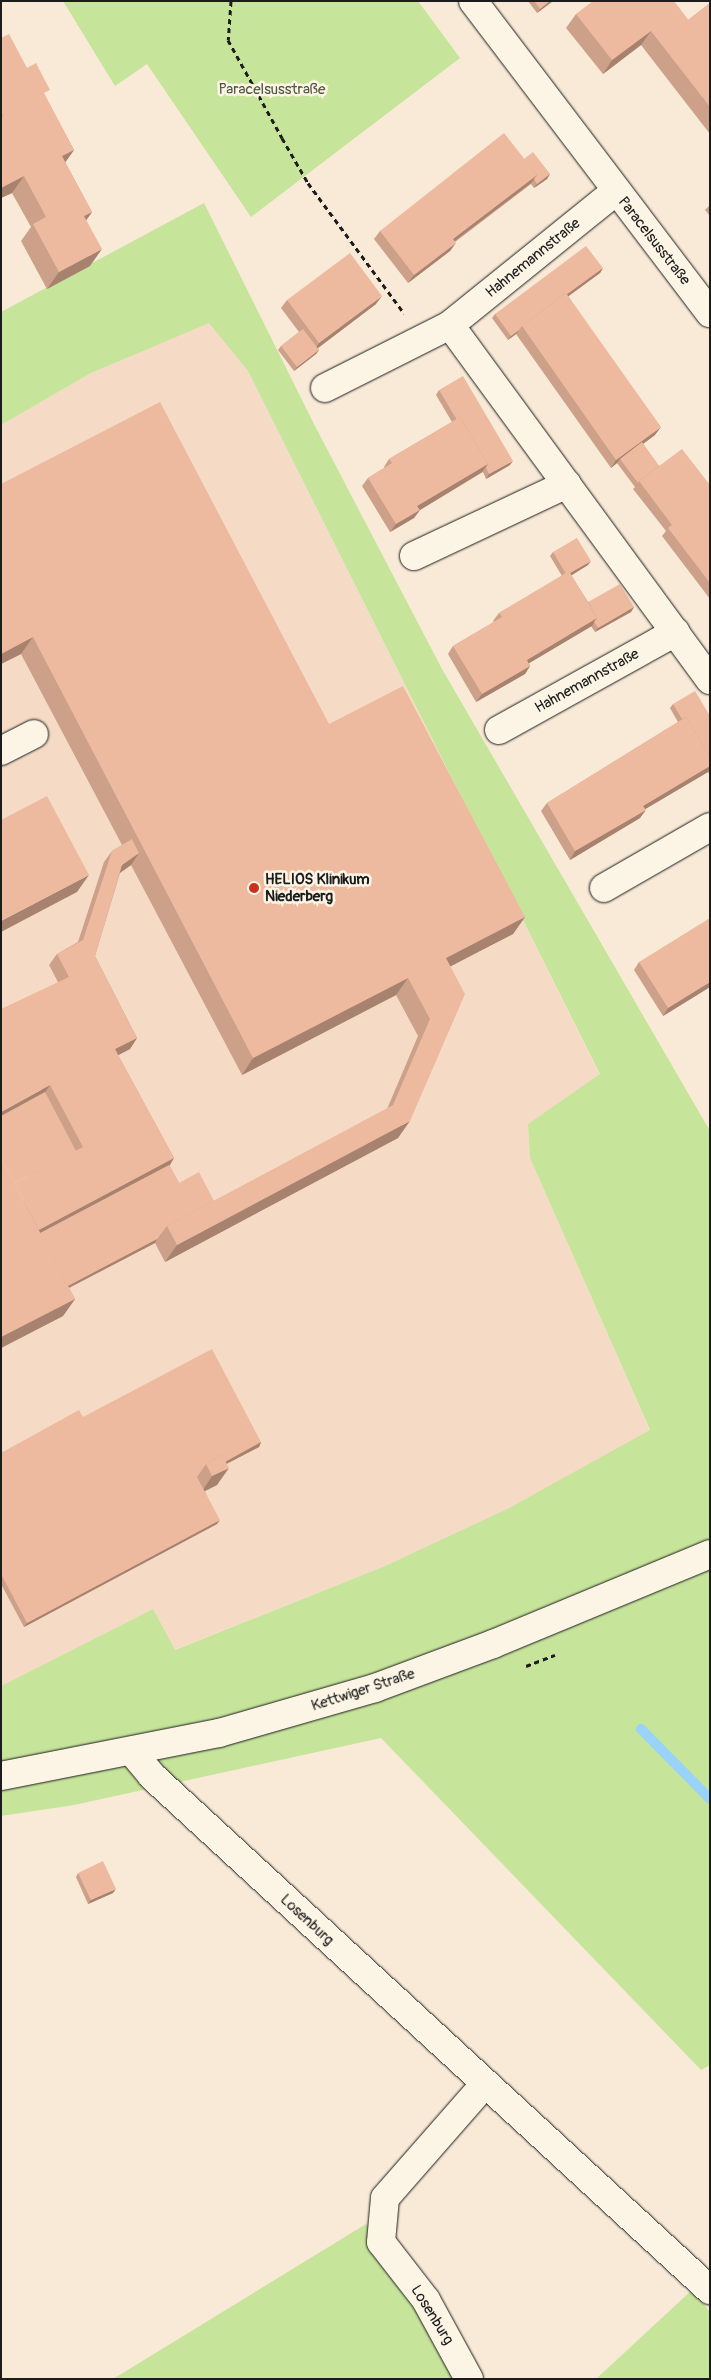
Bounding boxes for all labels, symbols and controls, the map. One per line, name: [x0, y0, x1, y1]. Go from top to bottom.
park label: Paracelsusstraße: [219, 81, 325, 99]
street label: Paracelsusstraße: [614, 193, 694, 289]
street label: Hahnemannstraße: [482, 214, 584, 302]
street label: Hahnemannstraße: [532, 645, 642, 717]
place label: HELIOS Klinikum Niederberg: [265, 870, 369, 905]
marker: HELIOS Klinikum Niederberg: [247, 881, 261, 895]
street label: Kettwiger Straße: [309, 1665, 417, 1715]
street label: Losenburg: [277, 1891, 337, 1949]
street label: Losenburg: [407, 2282, 457, 2348]

